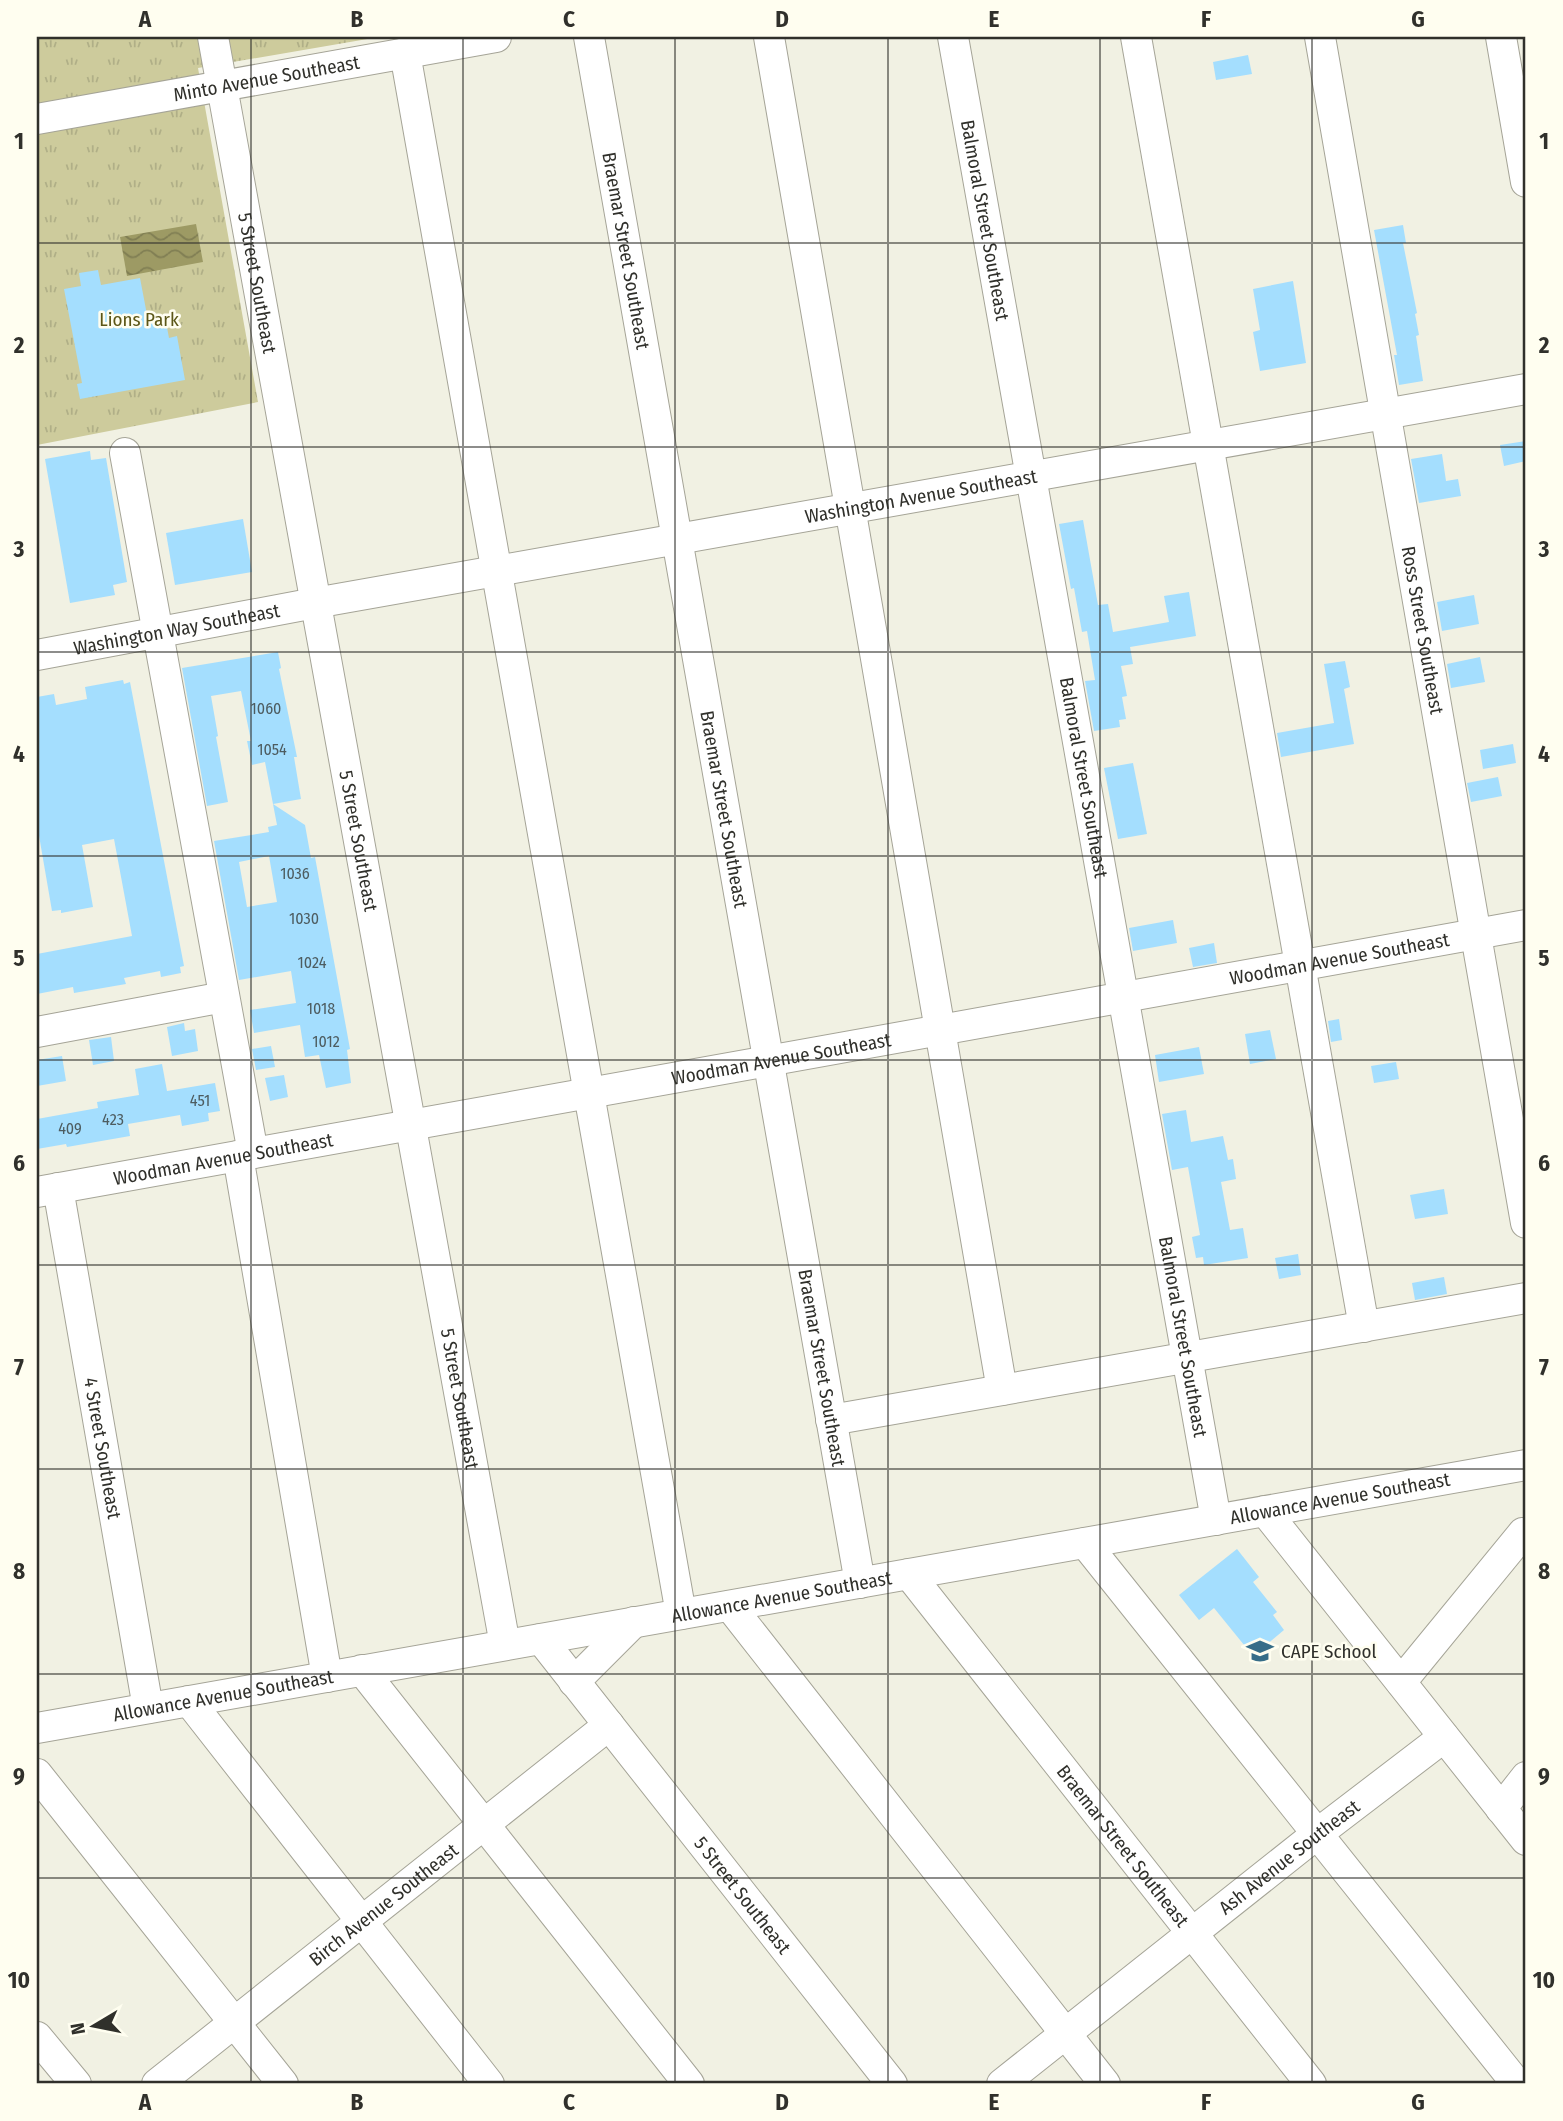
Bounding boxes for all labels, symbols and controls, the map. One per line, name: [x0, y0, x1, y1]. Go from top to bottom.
text: A: [138, 5, 152, 33]
text: B: [351, 5, 364, 33]
text: C: [563, 5, 575, 33]
text: D: [775, 5, 789, 33]
text: E: [989, 5, 1000, 33]
text: F: [1201, 5, 1211, 33]
text: G: [1411, 5, 1425, 33]
street label: Minto Avenue Southeast: [171, 50, 362, 106]
street label: Balmoral Street Southeast: [956, 118, 1015, 323]
text: 1: [14, 127, 24, 155]
text: 1: [1539, 127, 1549, 155]
street label: Braemar Street Southeast: [598, 150, 655, 352]
street label: 5 Street Southeast: [234, 211, 282, 356]
park label: Lions Park: [99, 308, 179, 331]
text: 2: [13, 331, 25, 359]
text: 2: [1538, 331, 1550, 359]
street label: Washington Avenue Southeast: [803, 464, 1039, 528]
text: 3: [13, 535, 25, 563]
text: 3: [1538, 535, 1550, 563]
street label: Ross Street Southeast: [1397, 544, 1449, 717]
street label: Washington Way Southeast: [72, 598, 282, 659]
street label: Balmoral Street Southeast: [1055, 675, 1114, 880]
house number: 1060: [251, 699, 281, 718]
street label: Braemar Street Southeast: [696, 709, 753, 910]
text: 4: [13, 740, 25, 768]
house number: 1054: [257, 740, 287, 759]
text: 4: [1538, 740, 1550, 768]
street label: 5 Street Southeast: [335, 769, 383, 914]
house number: 1036: [280, 864, 310, 883]
house number: 1030: [289, 909, 319, 928]
street label: Woodman Avenue Southeast: [1228, 927, 1452, 989]
text: 5: [13, 944, 25, 972]
text: 5: [1538, 944, 1550, 972]
house number: 1024: [298, 953, 327, 972]
house number: 1018: [307, 999, 335, 1018]
street label: Woodman Avenue Southeast: [670, 1027, 893, 1090]
house number: 1012: [312, 1032, 340, 1051]
house number: 451: [190, 1091, 210, 1110]
house number: 423: [102, 1110, 124, 1129]
house number: 409: [58, 1119, 82, 1138]
street label: Woodman Avenue Southeast: [111, 1128, 335, 1190]
text: 6: [13, 1149, 25, 1177]
text: 6: [1538, 1149, 1550, 1177]
street label: Balmoral Street Southeast: [1154, 1235, 1213, 1440]
street label: Braemar Street Southeast: [794, 1267, 851, 1469]
street label: 5 Street Southeast: [436, 1326, 484, 1472]
text: 7: [14, 1353, 24, 1381]
text: 7: [1539, 1353, 1549, 1381]
street label: 4 Street Southeast: [79, 1376, 127, 1521]
street label: Allowance Avenue Southeast: [1228, 1467, 1452, 1529]
text: 8: [13, 1557, 25, 1585]
text: 8: [1538, 1557, 1550, 1585]
street label: Allowance Avenue Southeast: [670, 1566, 894, 1627]
school or university icon: CAPE School: [1245, 1636, 1275, 1666]
place label: CAPE School: [1281, 1640, 1377, 1663]
street label: Allowance Avenue Southeast: [111, 1664, 336, 1726]
street label: Braemar Street Southeast: [1052, 1760, 1195, 1932]
text: 9: [13, 1762, 25, 1790]
text: 9: [1538, 1762, 1550, 1790]
street label: Ash Avenue Southeast: [1214, 1794, 1364, 1919]
street label: 5 Street Southeast: [690, 1832, 797, 1959]
street label: Birch Avenue Southeast: [304, 1838, 463, 1970]
text: 10: [8, 1966, 30, 1994]
text: 10: [1533, 1966, 1555, 1994]
north arrow: [60, 1992, 130, 2062]
text: N: [65, 2021, 90, 2036]
text: A: [138, 2088, 152, 2116]
text: B: [351, 2088, 364, 2116]
text: C: [563, 2088, 575, 2116]
text: D: [775, 2088, 789, 2116]
text: E: [989, 2088, 1000, 2116]
text: F: [1201, 2088, 1211, 2116]
text: G: [1411, 2088, 1425, 2116]

